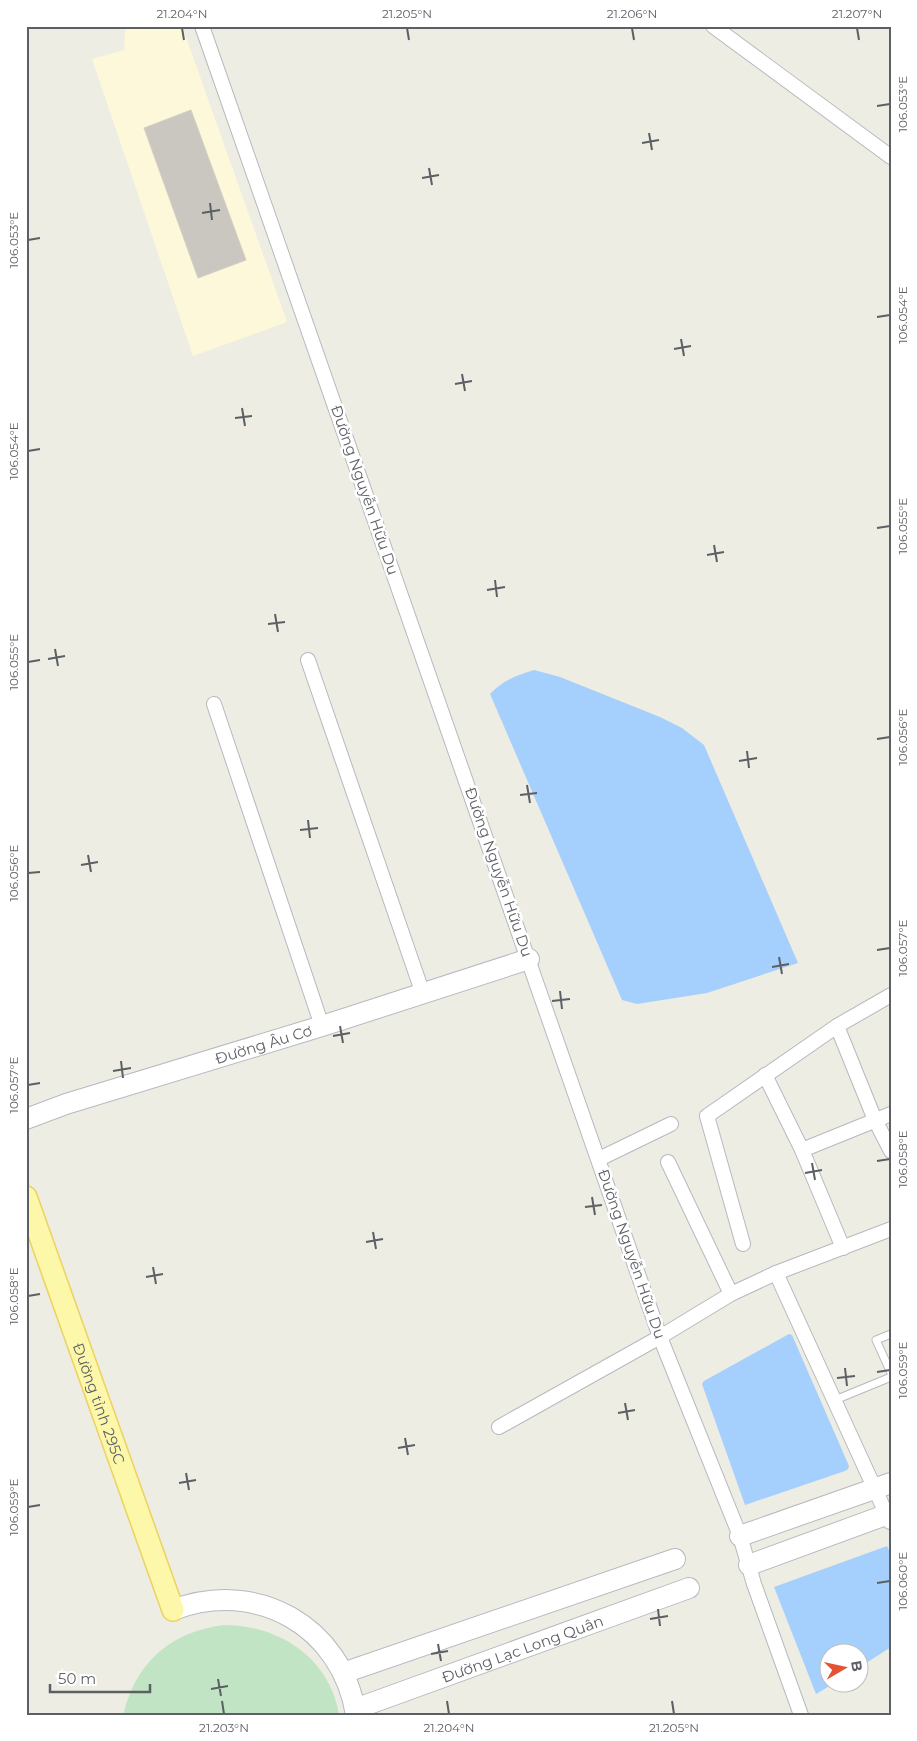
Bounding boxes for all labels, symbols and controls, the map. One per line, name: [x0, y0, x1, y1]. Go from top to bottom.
text: 21.204°N: [157, 6, 207, 21]
text: 21.205°N: [382, 6, 432, 21]
text: 21.206°N: [607, 6, 657, 21]
text: 21.207°N: [832, 6, 882, 21]
text: 106.053°E: [895, 76, 910, 132]
text: 106.053°E: [6, 212, 21, 268]
text: 106.054°E: [895, 286, 910, 344]
street label: Đường Nguyễn Hữu Du: [327, 403, 403, 577]
text: 106.054°E: [6, 422, 21, 480]
text: 106.055°E: [895, 498, 910, 554]
text: 106.055°E: [6, 634, 21, 690]
text: 106.056°E: [895, 709, 910, 765]
street label: Đường Nguyễn Hữu Du: [461, 785, 537, 959]
text: 106.056°E: [6, 845, 21, 901]
text: 106.057°E: [895, 920, 910, 976]
street label: Đường Âu Cơ: [213, 1020, 314, 1068]
text: 106.057°E: [6, 1057, 21, 1113]
text: 106.058°E: [895, 1130, 910, 1188]
street label: Đường Nguyễn Hữu Du: [594, 1167, 670, 1341]
text: 106.058°E: [6, 1267, 21, 1325]
street label: Đường tỉnh 295C: [69, 1340, 130, 1467]
text: 106.059°E: [895, 1341, 910, 1399]
text: 106.059°E: [6, 1478, 21, 1536]
text: 106.060°E: [895, 1552, 910, 1610]
street label: Đường Lạc Long Quân: [439, 1610, 606, 1686]
north arrow: [820, 1644, 870, 1694]
text: B: [847, 1659, 867, 1673]
scale bar: [50, 1661, 150, 1693]
text: 50 m: [58, 1669, 96, 1688]
text: 21.203°N: [199, 1720, 249, 1735]
text: 21.204°N: [424, 1720, 474, 1735]
text: 21.205°N: [649, 1720, 699, 1735]

